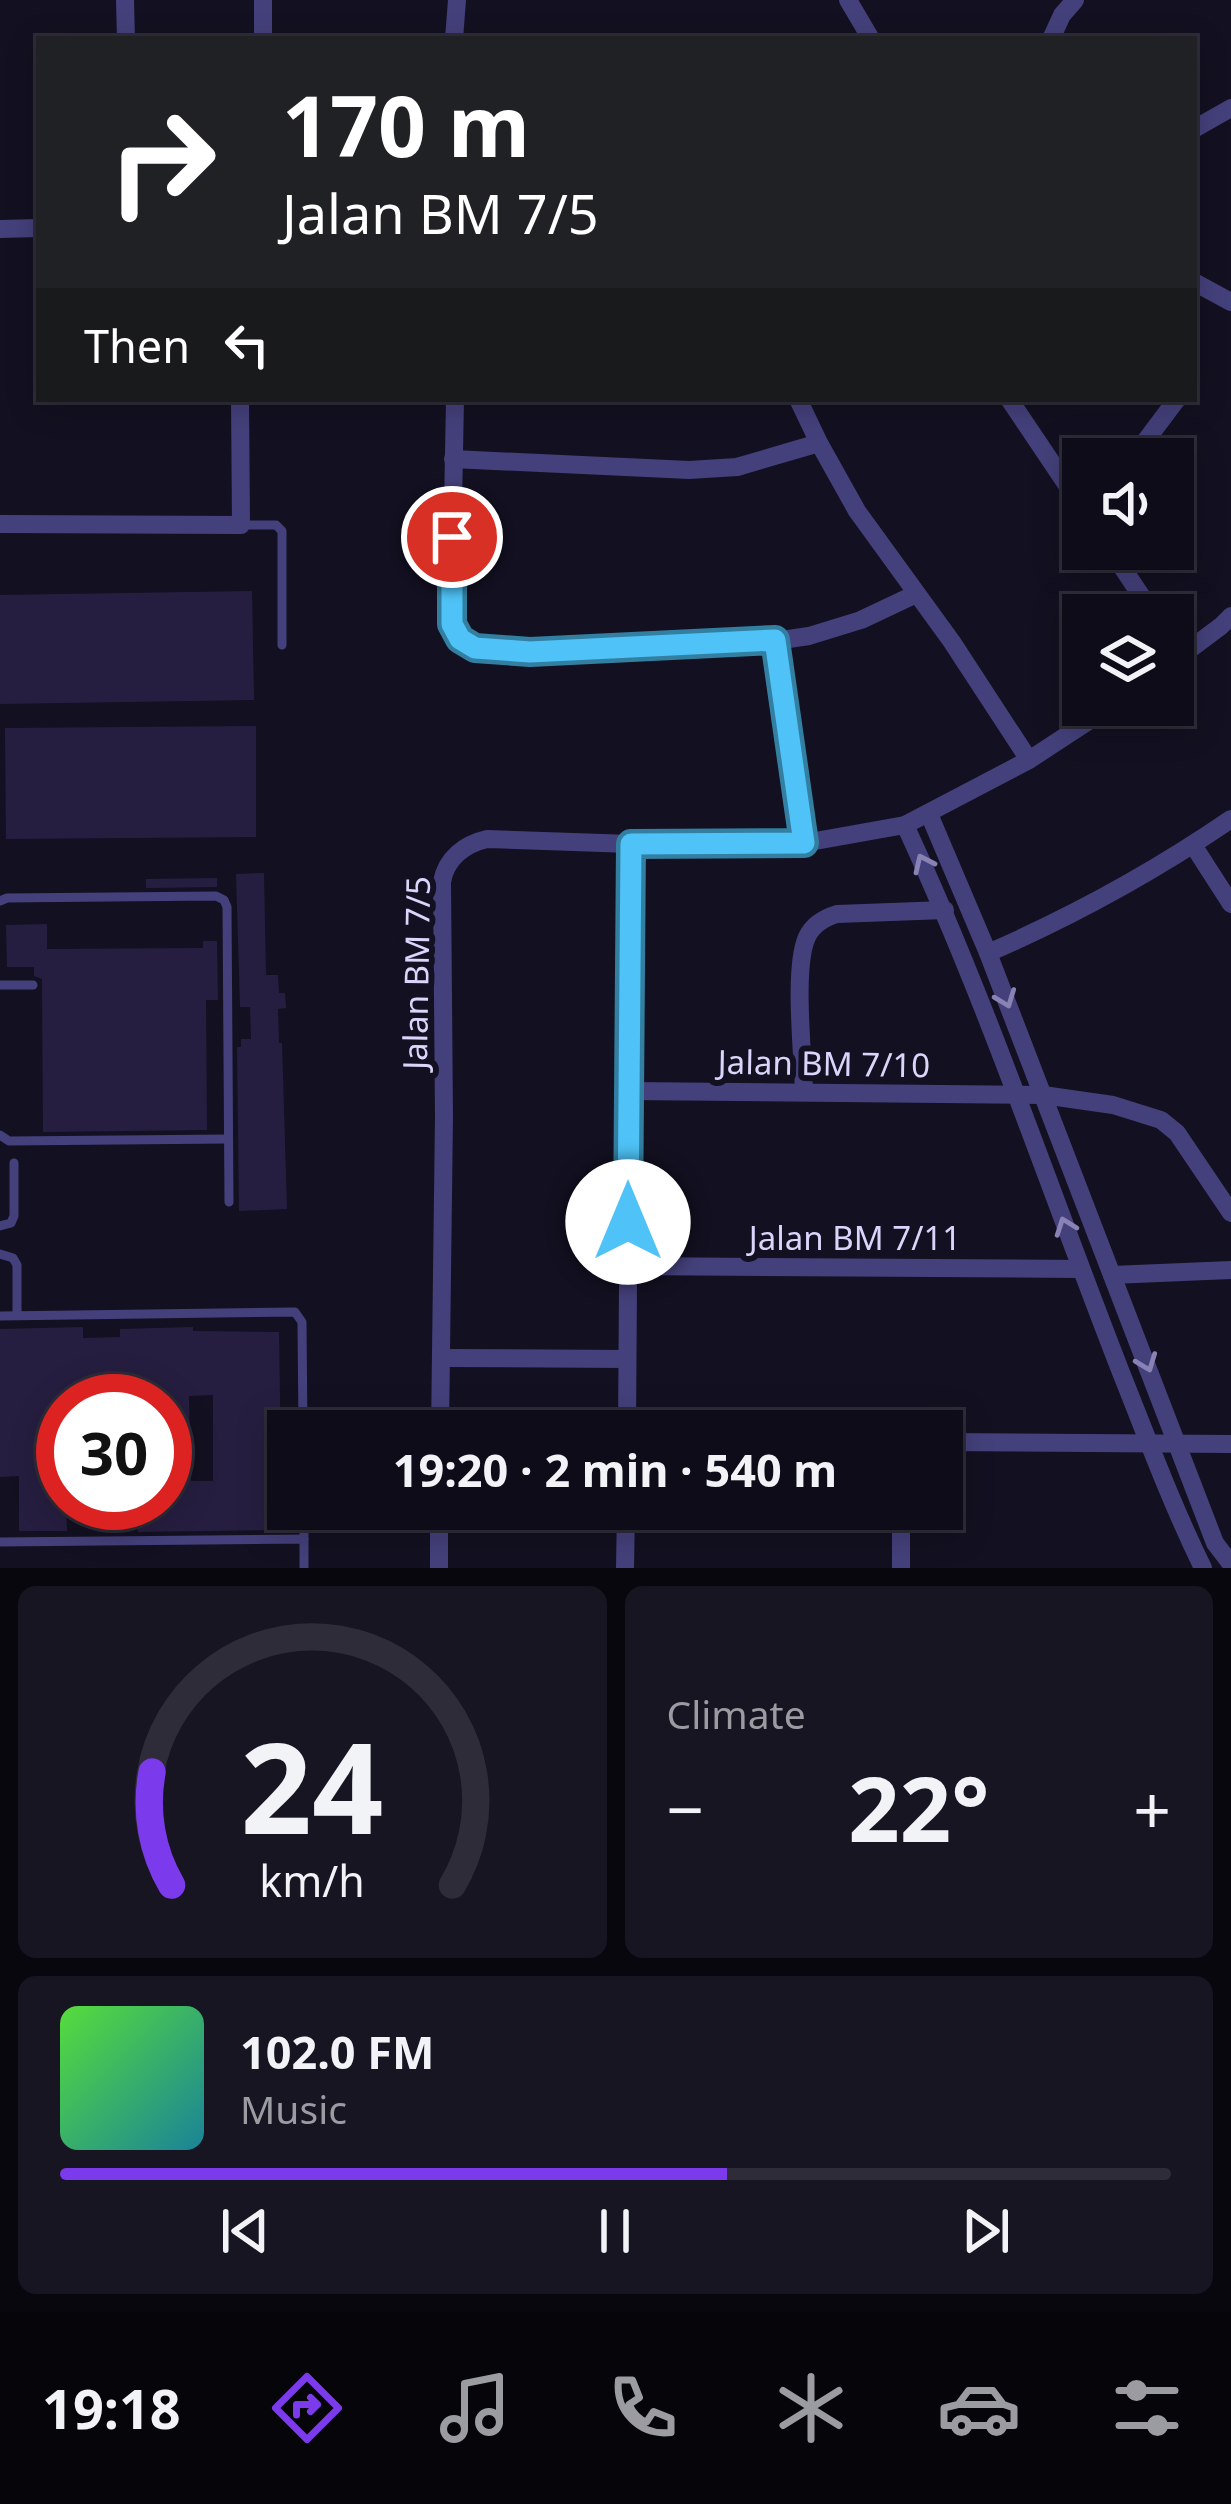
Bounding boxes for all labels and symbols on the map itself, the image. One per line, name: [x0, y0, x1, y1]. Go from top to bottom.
pin: [401, 486, 503, 588]
one-way arrow: [914, 854, 937, 875]
street label: Jalan BM 7/5: [392, 876, 440, 1073]
one-way arrow: [992, 988, 1017, 1009]
street label: Jalan BM 7/10: [714, 1039, 931, 1087]
position arrow: [565, 1159, 691, 1285]
street label: Jalan BM 7/11: [746, 1215, 961, 1260]
one-way arrow: [1055, 1217, 1079, 1238]
one-way arrow: [1132, 1352, 1157, 1373]
speed limit sign: 30: [36, 1374, 192, 1530]

